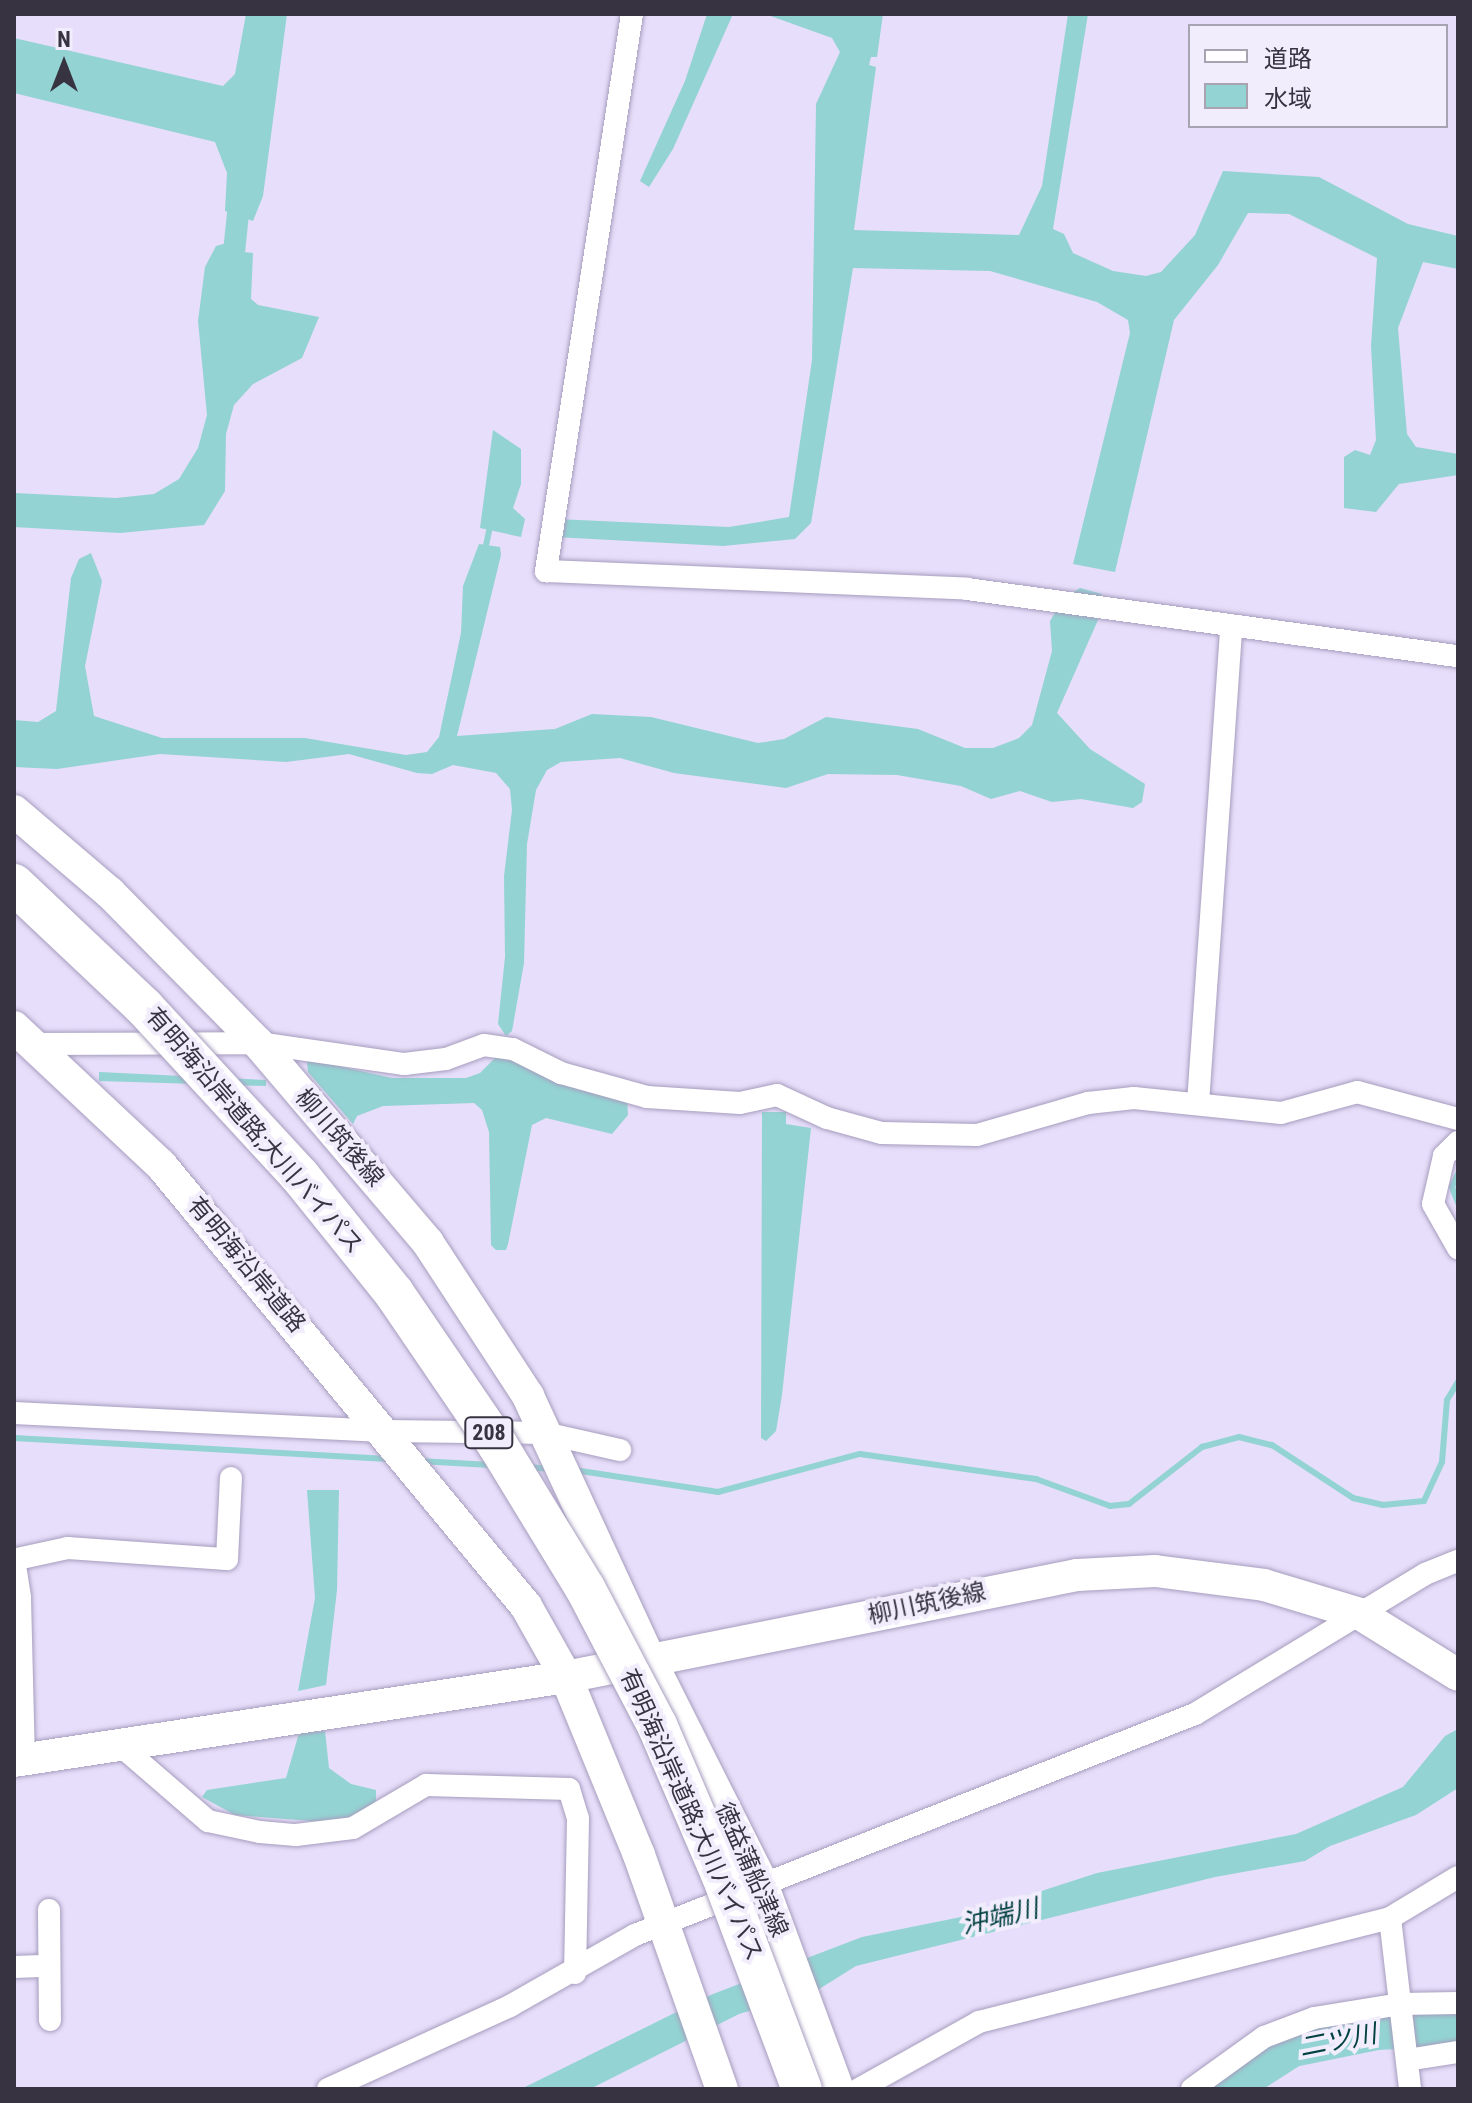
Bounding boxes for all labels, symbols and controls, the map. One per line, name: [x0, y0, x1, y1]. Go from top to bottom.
north arrow: [24, 24, 104, 104]
legend: [1188, 24, 1448, 128]
text: N: [57, 27, 71, 52]
text: 道路: [1264, 45, 1312, 73]
text: 水域: [1264, 85, 1312, 113]
street label: 有明海沿岸道路;大川バイパス: [139, 1002, 369, 1260]
street label: 柳川筑後線: [289, 1083, 389, 1193]
street label: 有明海沿岸道路: [181, 1191, 311, 1339]
road number: 208: [463, 1415, 515, 1451]
street label: 柳川筑後線: [865, 1577, 989, 1631]
street label: 有明海沿岸道路;大川バイパス: [613, 1664, 769, 1966]
street label: 徳益蒲船津線: [709, 1798, 793, 1942]
water label: 沖端川: [958, 1893, 1042, 1941]
water label: 二ツ川: [1297, 2018, 1379, 2064]

